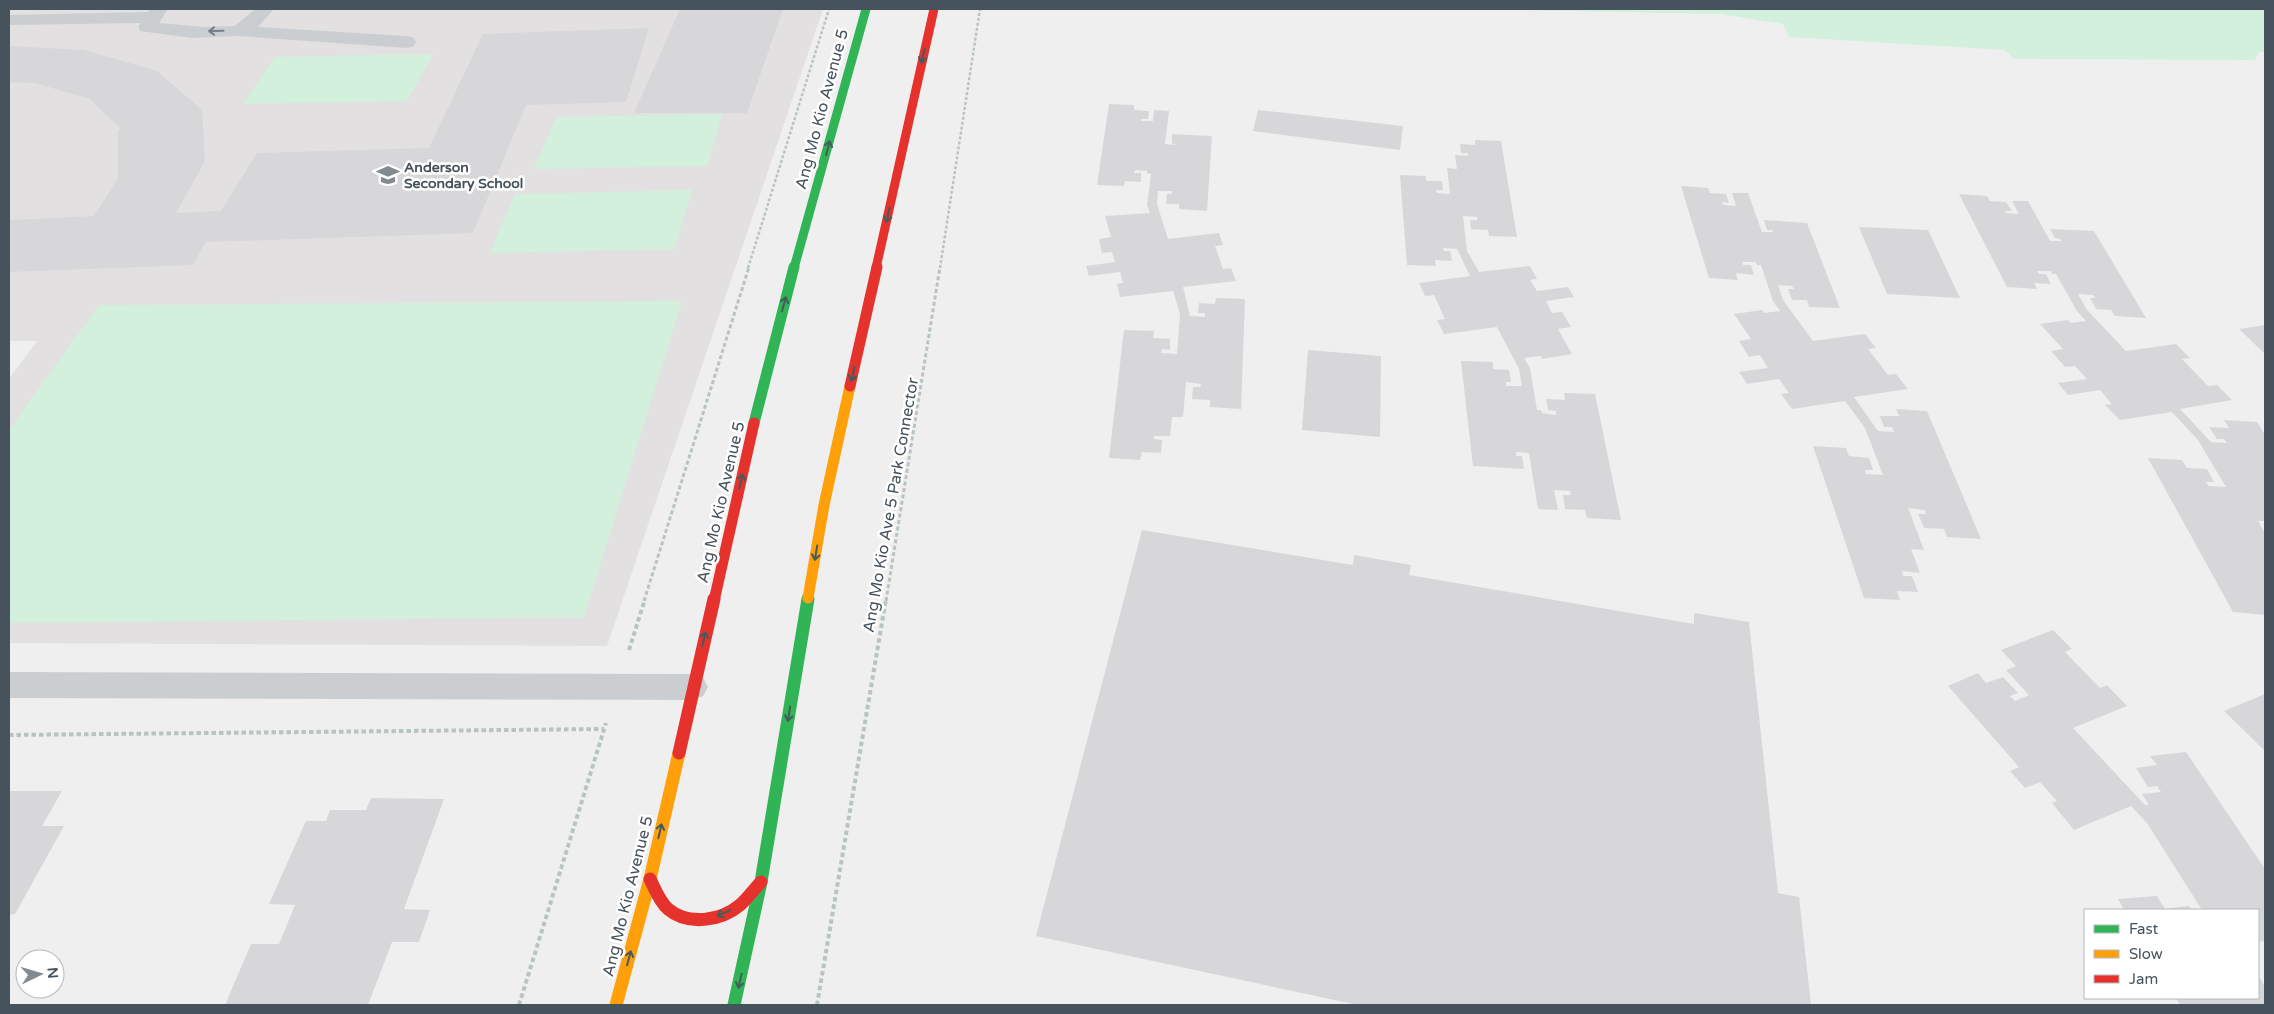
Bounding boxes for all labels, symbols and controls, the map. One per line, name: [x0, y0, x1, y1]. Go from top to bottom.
one-way arrow: [208, 26, 224, 36]
street label: Ang Mo Kio Avenue 5: [791, 27, 853, 192]
one-way arrow: [918, 48, 927, 64]
one-way arrow: [823, 140, 833, 156]
place label: Anderson Secondary School: [404, 159, 523, 192]
school or university icon: Anderson Secondary School: [375, 162, 401, 188]
one-way arrow: [883, 207, 892, 223]
one-way arrow: [780, 297, 790, 313]
one-way arrow: [848, 365, 857, 381]
street label: Ang Mo Kio Ave 5 Park Connector: [859, 375, 923, 634]
street label: Ang Mo Kio Avenue 5: [693, 420, 749, 585]
one-way arrow: [737, 474, 746, 490]
one-way arrow: [810, 545, 820, 561]
one-way arrow: [700, 632, 709, 648]
one-way arrow: [784, 705, 794, 721]
street label: Ang Mo Kio Avenue 5: [598, 814, 658, 979]
one-way arrow: [656, 824, 666, 840]
one-way arrow: [717, 908, 732, 918]
legend: [2084, 909, 2259, 999]
text: Fast: [2129, 920, 2159, 938]
text: Slow: [2129, 945, 2163, 963]
north arrow: [15, 949, 65, 999]
one-way arrow: [625, 951, 634, 967]
text: N: [43, 967, 61, 979]
text: Jam: [2129, 970, 2158, 988]
one-way arrow: [734, 973, 744, 989]

